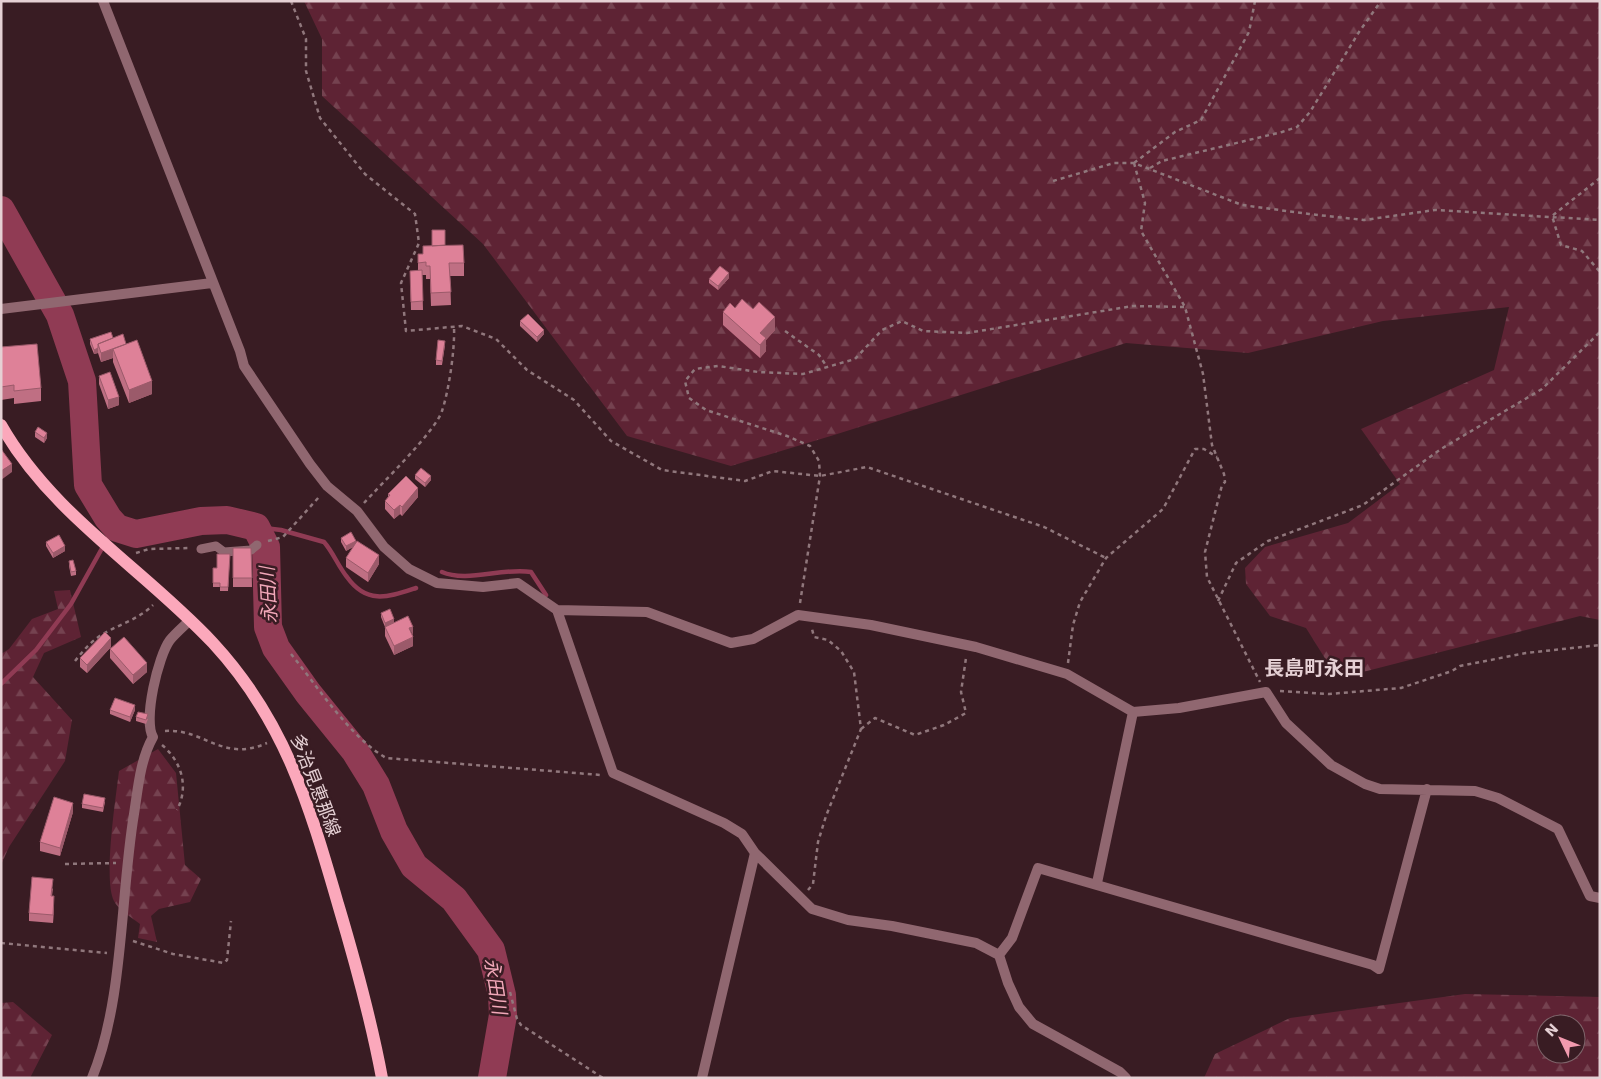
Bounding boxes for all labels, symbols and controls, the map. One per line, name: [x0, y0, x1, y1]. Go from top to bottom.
water label: 永田川: [255, 564, 280, 624]
district label: 長島町永田: [1264, 656, 1364, 680]
street label: 多治見恵那線: [287, 731, 345, 839]
water label: 永田川: [481, 956, 512, 1018]
north arrow: [1536, 1014, 1586, 1064]
text: N: [1542, 1020, 1561, 1040]

